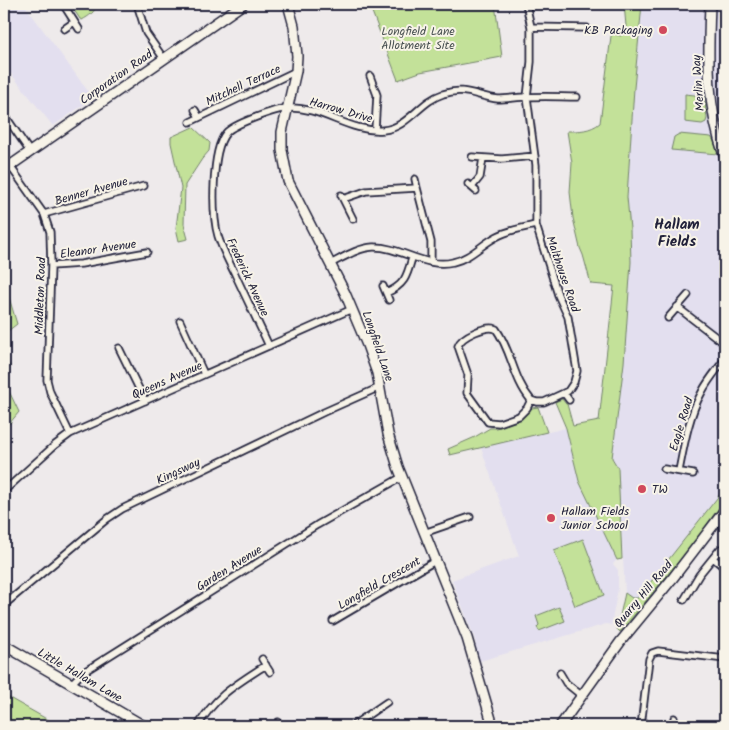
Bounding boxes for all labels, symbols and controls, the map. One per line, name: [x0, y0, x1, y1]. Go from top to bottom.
place label: KB Packaging: [584, 21, 653, 40]
park label: Longfield Lane Allotment Site: [381, 22, 455, 55]
marker: KB Packaging: [657, 24, 669, 36]
street label: Corporation Road: [76, 45, 158, 110]
street label: Merlin Way: [687, 54, 710, 112]
street label: Mitchell Terrace: [203, 59, 284, 111]
street label: Harrow Drive: [307, 92, 375, 129]
street label: Benner Avenue: [52, 172, 131, 211]
district label: Hallam Fields: [654, 213, 700, 254]
street label: Malthouse Road: [541, 233, 585, 316]
street label: Eleanor Avenue: [59, 235, 138, 264]
street label: Frederick Avenue: [221, 235, 274, 320]
street label: Middleton Road: [30, 256, 51, 335]
street label: Longfield Lane: [357, 308, 399, 385]
street label: Queens Avenue: [129, 356, 206, 405]
street label: Eagle Road: [664, 394, 699, 453]
street label: Kingsway: [153, 453, 204, 490]
place label: TW: [652, 480, 668, 499]
marker: TW: [636, 483, 648, 495]
place label: Hallam Fields Junior School: [561, 502, 629, 535]
marker: Hallam Fields Junior School: [545, 512, 557, 524]
street label: Garden Avenue: [192, 540, 267, 596]
street label: Longfield Crescent: [334, 552, 425, 615]
street label: Quarry Hill Road: [609, 556, 678, 632]
street label: Little Hallam Lane: [34, 643, 126, 708]

